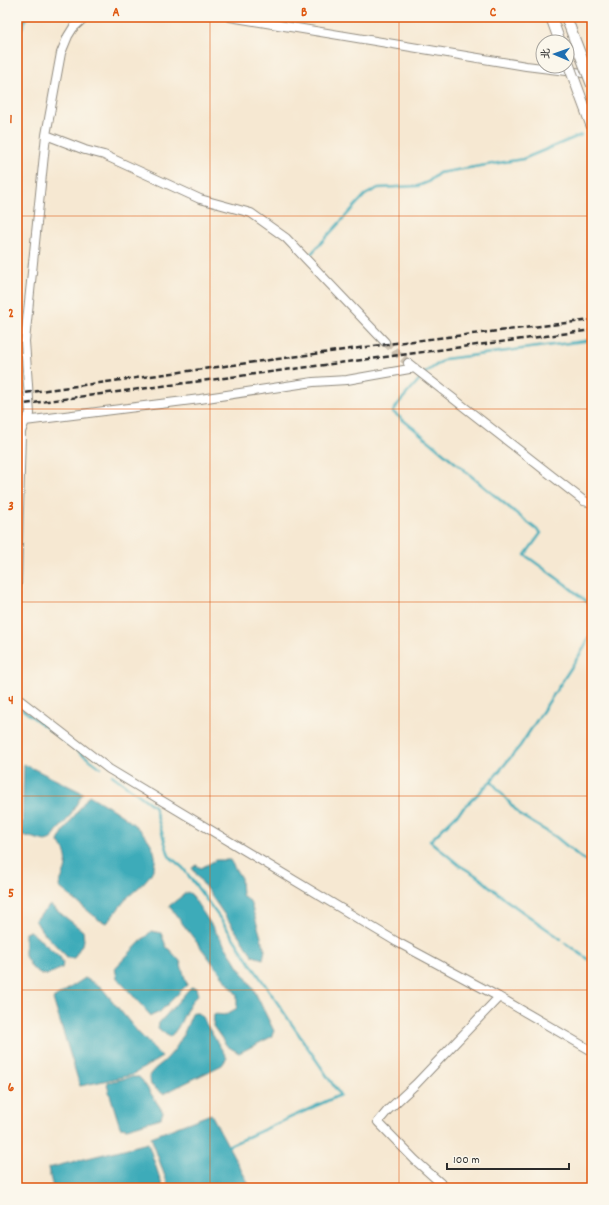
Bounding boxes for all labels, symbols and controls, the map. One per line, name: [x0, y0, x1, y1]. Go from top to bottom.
text: A: [112, 4, 120, 23]
text: B: [301, 4, 307, 23]
text: C: [490, 4, 497, 23]
north arrow: [535, 34, 575, 74]
text: 北: [539, 48, 555, 59]
text: 1: [10, 111, 13, 130]
text: 2: [8, 305, 14, 324]
text: 3: [8, 498, 14, 517]
text: 4: [8, 692, 14, 711]
text: 5: [8, 885, 14, 904]
text: 6: [8, 1079, 15, 1098]
scale bar: [447, 1145, 569, 1171]
text: 100 m: [453, 1152, 480, 1169]

